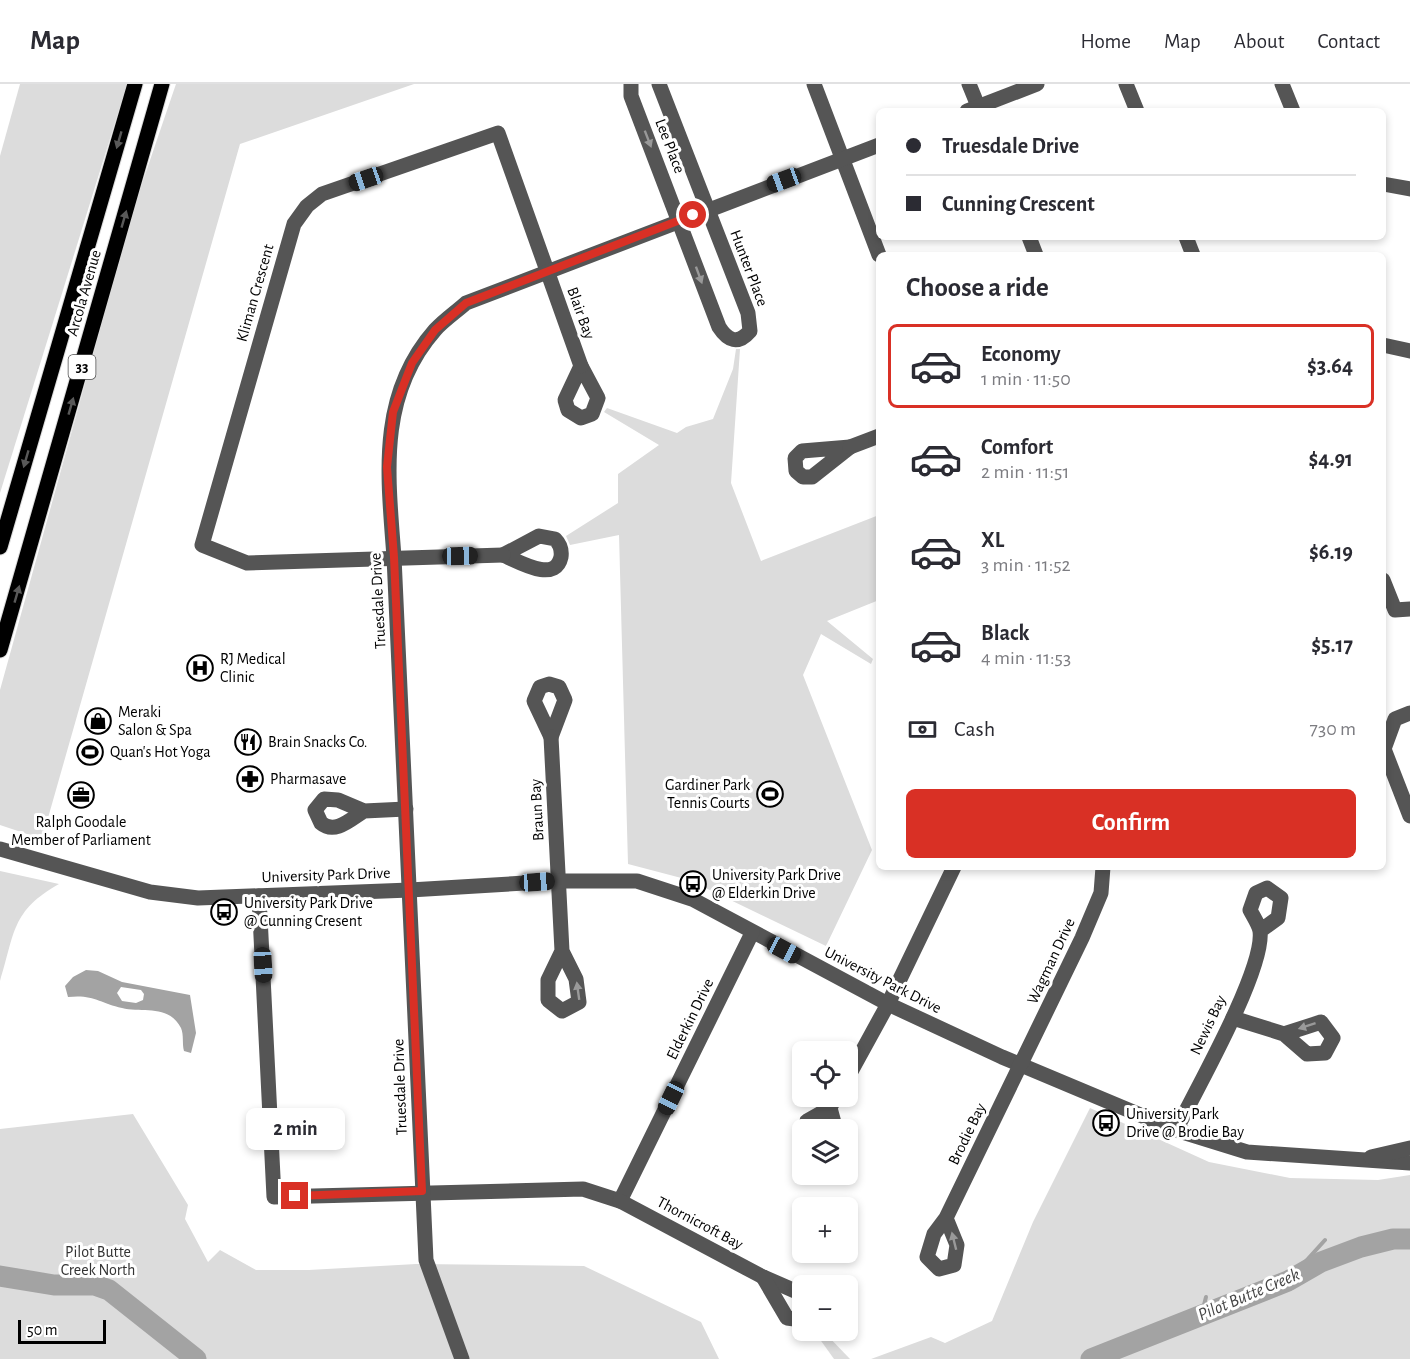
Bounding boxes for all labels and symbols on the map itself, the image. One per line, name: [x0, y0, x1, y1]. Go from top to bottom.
street label: Lee Place: [652, 117, 688, 175]
one-way arrow: [643, 130, 653, 148]
one-way arrow: [114, 131, 123, 149]
car: [346, 165, 386, 193]
car: [764, 165, 804, 195]
route start: [679, 201, 706, 228]
one-way arrow: [120, 210, 129, 228]
street label: Hunter Place: [727, 228, 771, 308]
street label: Kliman Crescent: [233, 242, 277, 344]
street label: Arcola Avenue: [64, 248, 104, 338]
one-way arrow: [695, 266, 705, 284]
street label: Blair Bay: [563, 285, 598, 342]
road number: 33: [68, 355, 96, 379]
one-way arrow: [66, 397, 76, 415]
one-way arrow: [21, 450, 30, 468]
car: [442, 547, 478, 565]
street label: Truesdale Drive: [367, 552, 389, 650]
one-way arrow: [13, 585, 22, 603]
place label: RJ Medical Clinic: [220, 651, 286, 685]
hospital icon: RJ Medical Clinic: [185, 653, 215, 683]
place label: Meraki Salon & Spa: [118, 704, 192, 738]
shop icon: Meraki Salon & Spa: [83, 706, 113, 736]
restaurant icon: Brain Snacks Co.: [233, 727, 263, 757]
place label: Brain Snacks Co.: [268, 734, 367, 750]
sports icon: Quan's Hot Yoga: [75, 737, 105, 767]
place label: Quan's Hot Yoga: [110, 744, 211, 761]
pharmacy icon: Pharmasave: [235, 764, 265, 794]
place label: Pharmasave: [270, 771, 346, 787]
place label: Gardiner Park Tennis Courts: [665, 777, 751, 811]
street label: Braun Bay: [527, 778, 548, 842]
sports icon: Gardiner Park Tennis Courts: [755, 779, 785, 809]
office icon: Ralph Goodale Member of Parliament: [66, 780, 96, 810]
place label: Ralph Goodale Member of Parliament: [11, 814, 151, 848]
street label: University Park Drive: [261, 865, 391, 886]
place label: University Park Drive @ Elderkin Drive: [712, 867, 841, 901]
bus stop icon: University Park Drive @ Elderkin Drive: [678, 869, 708, 899]
car: [518, 872, 556, 892]
place label: University Park Drive @ Cunning Cresent: [244, 895, 373, 929]
bus stop icon: University Park Drive @ Cunning Cresent: [209, 897, 239, 927]
street label: Wagman Drive: [1024, 916, 1078, 1006]
car: [764, 934, 804, 966]
street label: University Park Drive: [822, 944, 944, 1017]
car: [253, 947, 273, 983]
street label: Elderkin Drive: [664, 976, 716, 1062]
one-way arrow: [573, 981, 582, 1000]
street label: Newis Bay: [1187, 993, 1230, 1058]
one-way arrow: [1298, 1022, 1316, 1032]
street label: Truesdale Drive: [390, 1039, 410, 1135]
car: [655, 1078, 687, 1118]
street label: Brodie Bay: [945, 1101, 990, 1168]
place label: University Park Drive @ Brodie Bay: [1126, 1106, 1244, 1141]
bus stop icon: University Park Drive @ Brodie Bay: [1091, 1108, 1121, 1138]
callout: 2 min: [246, 1109, 344, 1151]
route end: [281, 1182, 308, 1209]
street label: Thornicroft Bay: [654, 1194, 746, 1253]
one-way arrow: [948, 1232, 958, 1250]
park label: Pilot Butte Creek North: [61, 1244, 135, 1278]
water label: Pilot Butte Creek: [1196, 1266, 1302, 1324]
scale bar: [18, 1317, 106, 1344]

